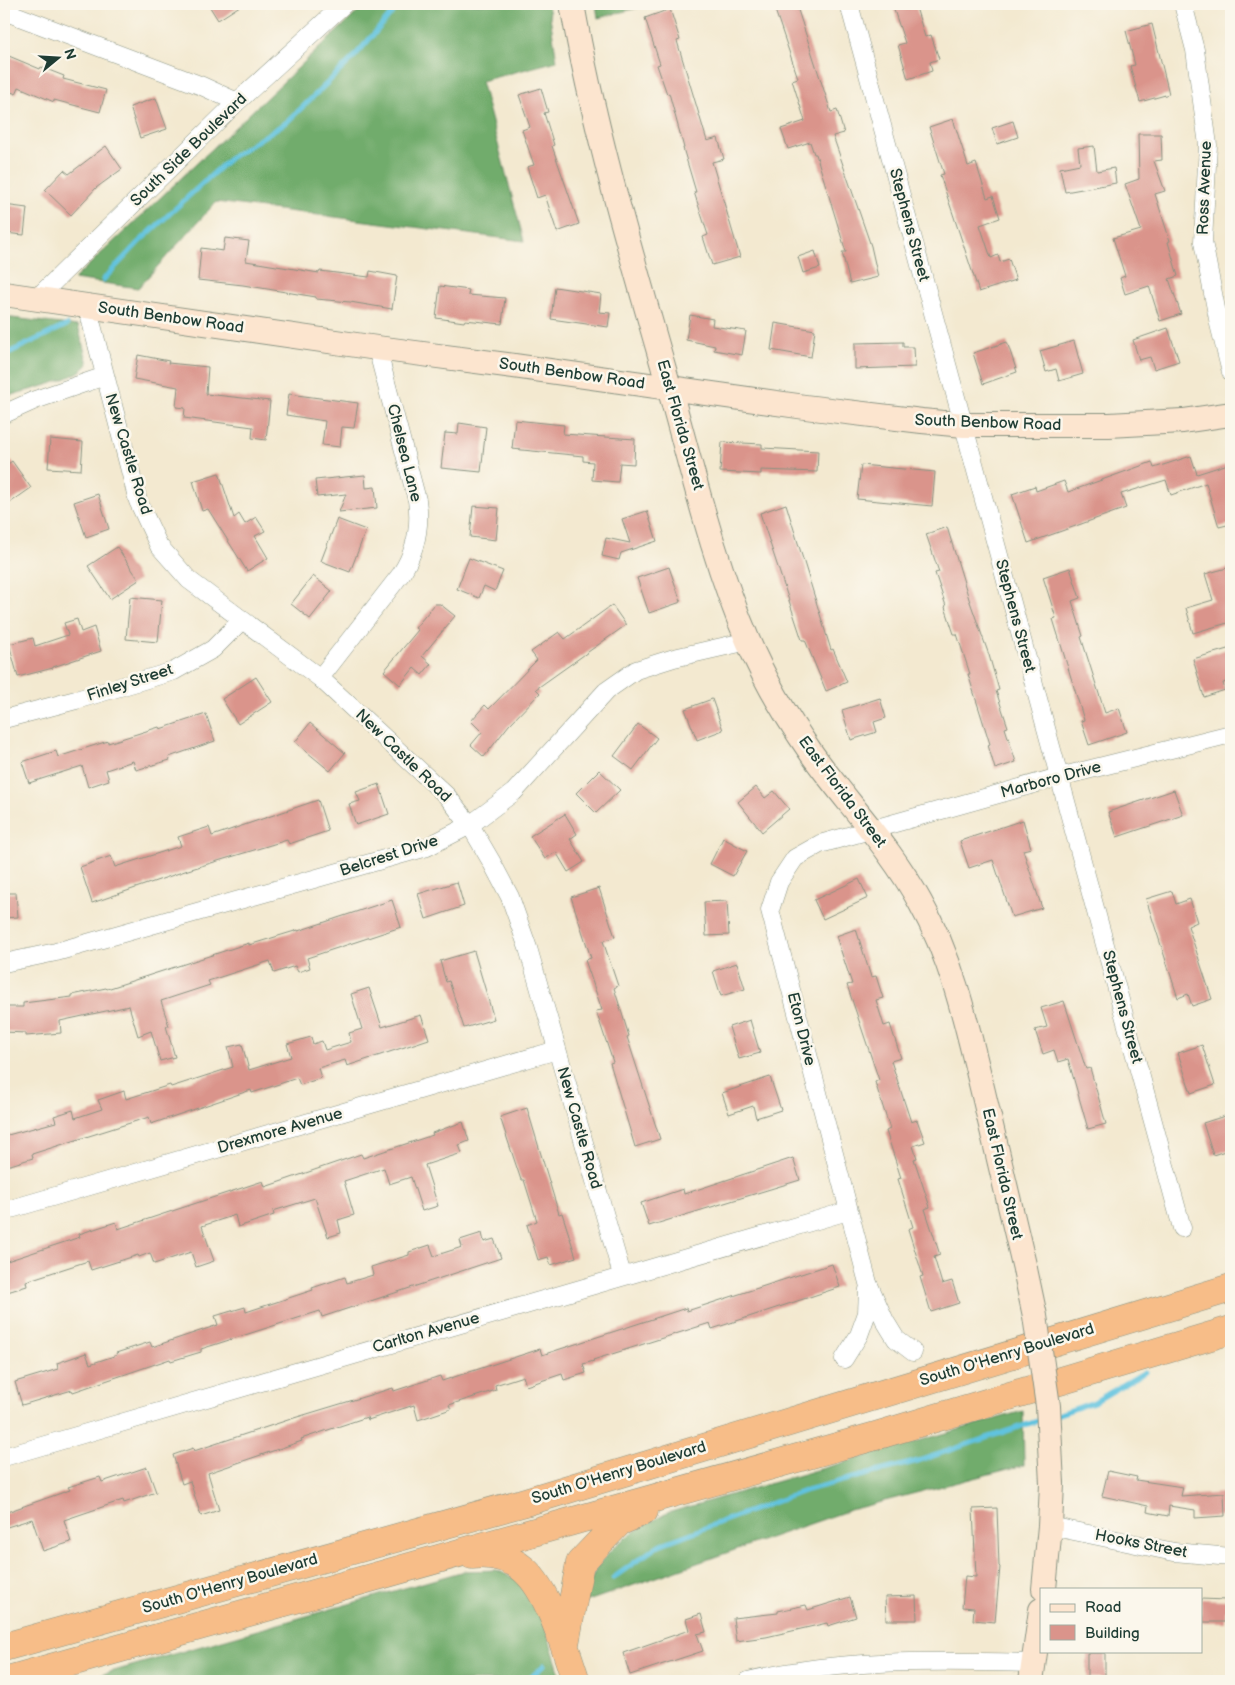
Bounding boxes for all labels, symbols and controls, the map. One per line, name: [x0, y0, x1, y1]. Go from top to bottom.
north arrow: [32, 32, 82, 82]
text: N: [60, 47, 80, 62]
street label: South Side Boulevard: [127, 89, 251, 211]
street label: Ross Avenue: [1194, 140, 1216, 235]
street label: Stephens Street: [885, 166, 933, 284]
street label: South Benbow Road: [97, 298, 245, 338]
street label: South Benbow Road: [498, 354, 646, 394]
street label: East Florida Street: [652, 358, 708, 492]
street label: New Castle Road: [101, 391, 155, 517]
street label: Chelsea Lane: [383, 402, 425, 504]
street label: South Benbow Road: [914, 411, 1062, 435]
street label: Stephens Street: [991, 557, 1039, 675]
street label: Finley Street: [85, 660, 175, 706]
street label: New Castle Road: [351, 705, 455, 807]
street label: East Florida Street: [794, 733, 890, 851]
street label: Marboro Drive: [999, 757, 1104, 803]
street label: Belcrest Drive: [337, 831, 441, 881]
street label: Stephens Street: [1098, 948, 1146, 1066]
street label: Eton Drive: [783, 990, 819, 1068]
street label: New Castle Road: [553, 1065, 605, 1191]
street label: Drexmore Avenue: [215, 1104, 345, 1158]
street label: East Florida Street: [978, 1106, 1026, 1242]
street label: Carlton Avenue: [370, 1309, 482, 1357]
street label: South O'Henry Boulevard: [917, 1319, 1097, 1391]
street label: South O'Henry Boulevard: [529, 1437, 709, 1509]
street label: Hooks Street: [1093, 1526, 1189, 1562]
street label: South O'Henry Boulevard: [140, 1550, 320, 1618]
legend: [1040, 1588, 1202, 1652]
text: Road: [1085, 1598, 1121, 1617]
text: Building: [1085, 1624, 1140, 1643]

